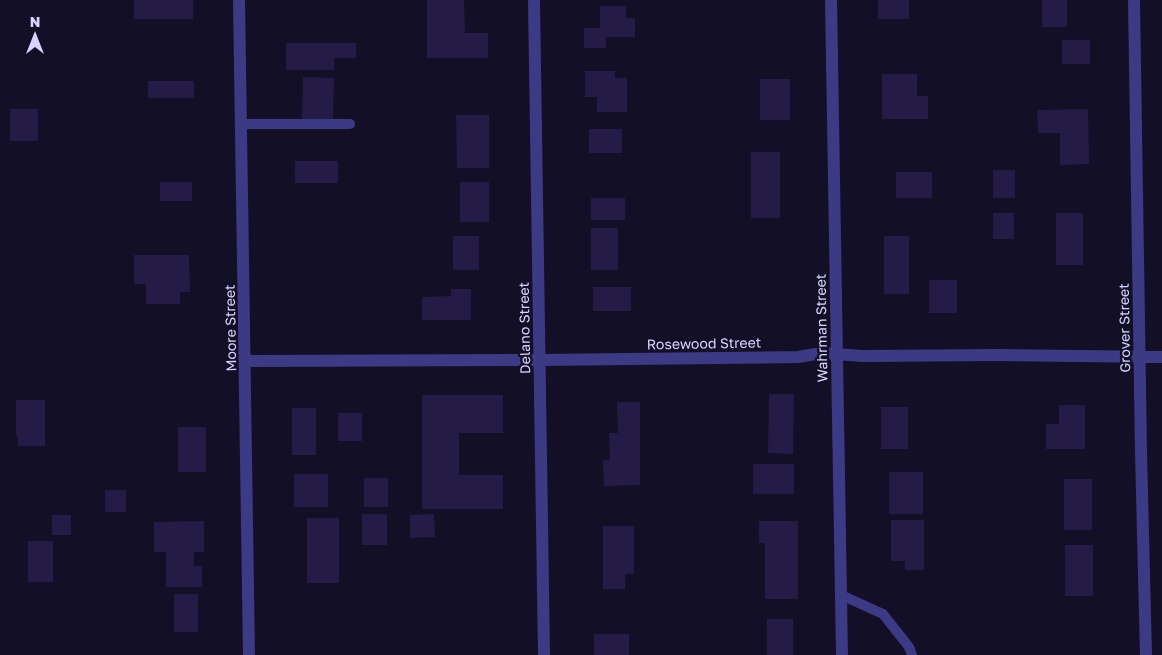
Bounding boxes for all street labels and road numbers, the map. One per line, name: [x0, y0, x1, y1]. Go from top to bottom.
street label: Wahrman Street: [812, 274, 830, 382]
street label: Delano Street: [515, 282, 533, 374]
street label: Grover Street: [1115, 283, 1133, 373]
street label: Moore Street: [221, 284, 239, 372]
street label: Rosewood Street: [646, 334, 762, 352]

